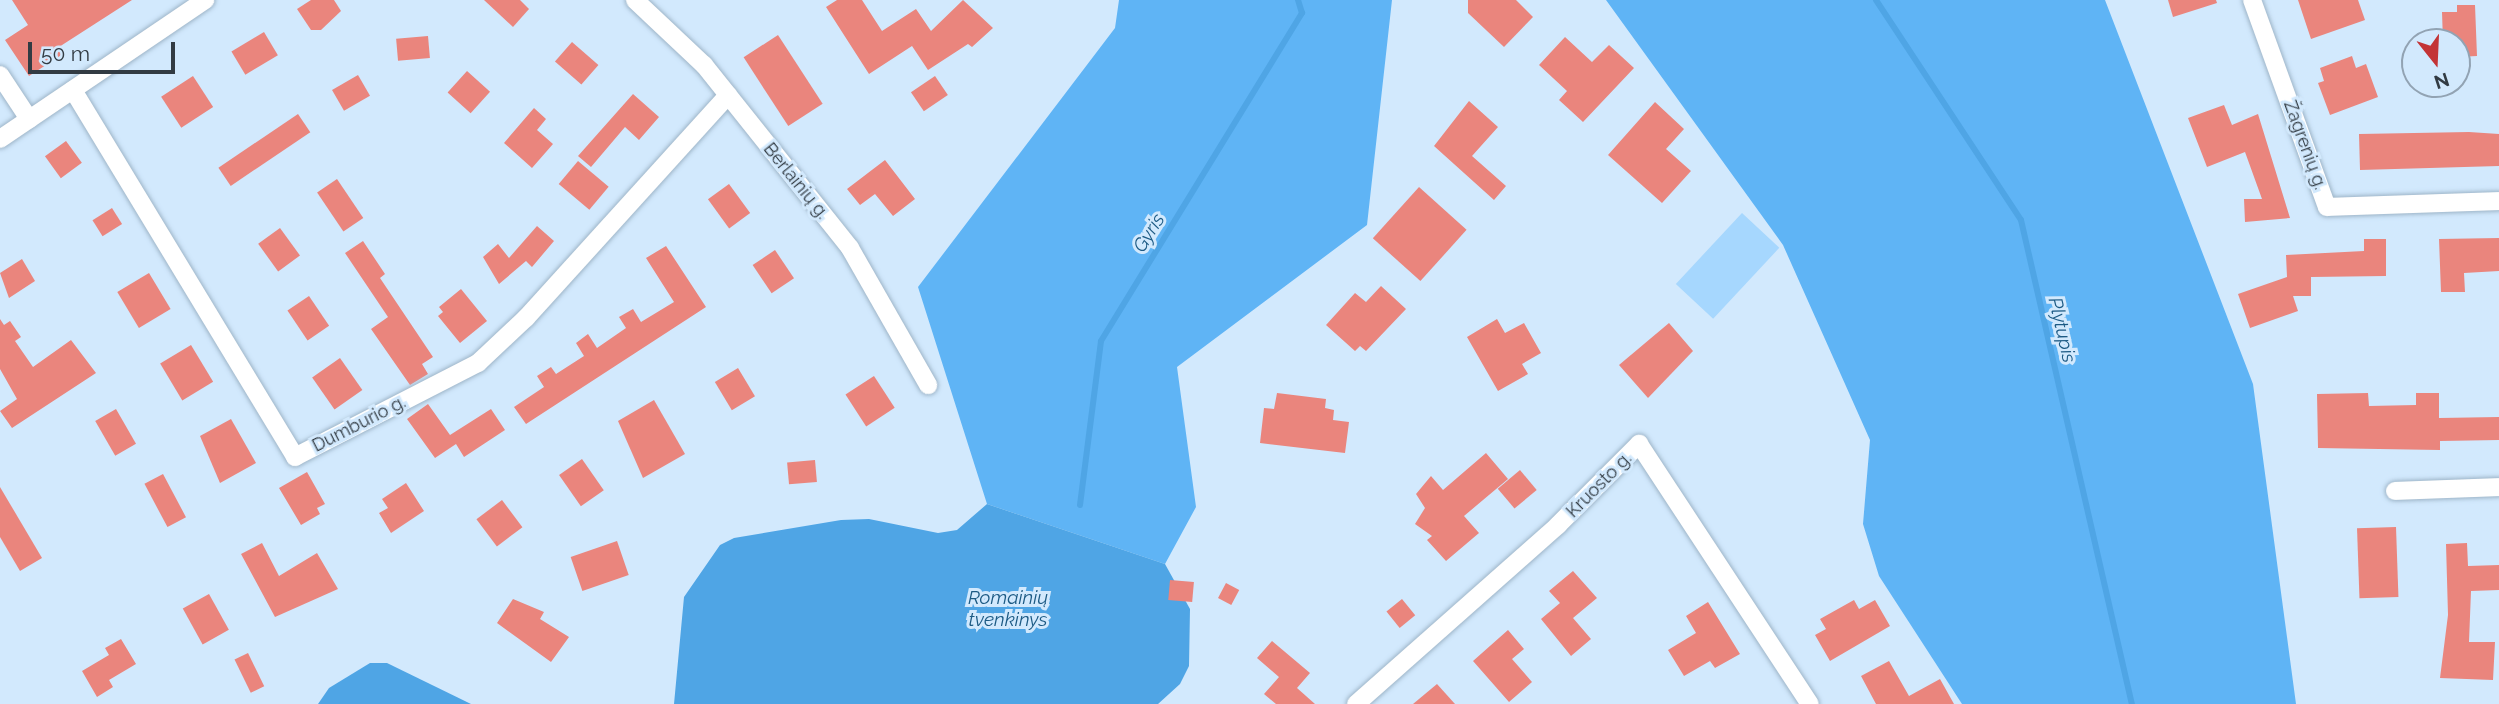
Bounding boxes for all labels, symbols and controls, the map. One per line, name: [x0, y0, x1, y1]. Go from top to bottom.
scale bar: [32, 28, 178, 72]
north arrow: [2401, 28, 2471, 98]
text: 50 m: [41, 41, 90, 66]
text: N: [2432, 68, 2452, 94]
street label: Žagrenių g.: [2279, 98, 2331, 192]
street label: Berlainių g.: [759, 139, 833, 223]
water label: Gyris: [1128, 209, 1170, 257]
water label: Plytupis: [2043, 295, 2081, 365]
street label: Dumburio g.: [309, 391, 409, 457]
street label: Kruosto g.: [1562, 448, 1636, 522]
water label: Romainių tvenkinys: [968, 587, 1048, 631]

